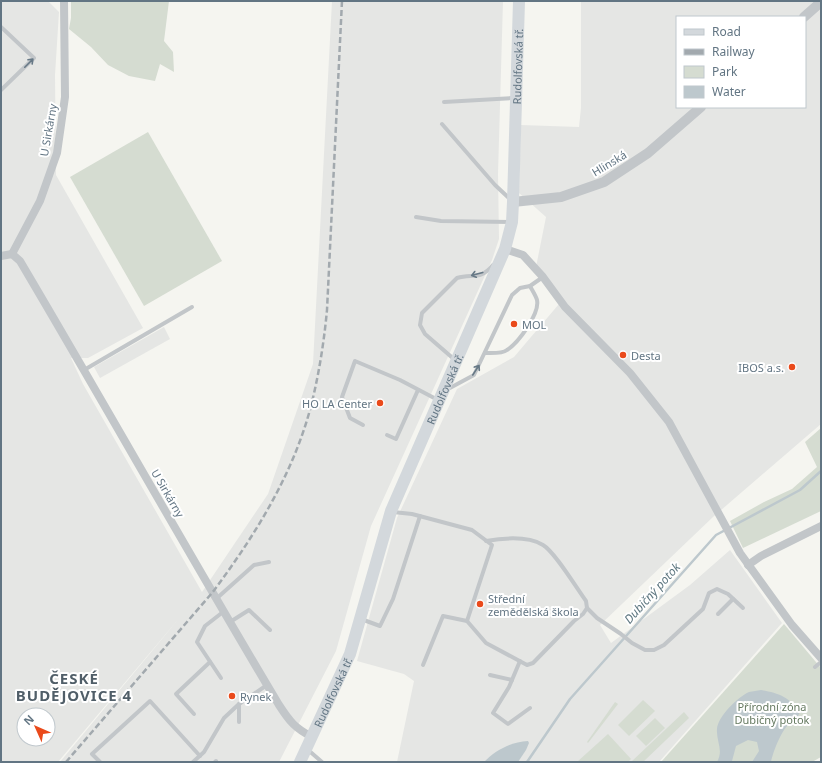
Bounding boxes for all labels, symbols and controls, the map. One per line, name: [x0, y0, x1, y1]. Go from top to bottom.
legend: [676, 16, 806, 108]
text: Road: [712, 23, 741, 40]
street label: Rudolfovská tř.: [508, 28, 526, 105]
text: Railway: [712, 43, 756, 60]
one-way arrow: [24, 58, 33, 68]
text: Park: [712, 63, 738, 80]
text: Water: [712, 83, 746, 100]
street label: U Sirkárny: [36, 102, 60, 158]
street label: Hlinská: [589, 147, 629, 179]
one-way arrow: [471, 271, 484, 279]
place label: MOL: [522, 317, 547, 332]
marker: MOL: [509, 319, 519, 329]
place label: Desta: [631, 348, 661, 363]
marker: Desta: [618, 350, 628, 360]
street label: Rudolfovská tř.: [422, 351, 466, 427]
place label: IBOS a.s.: [738, 360, 784, 375]
marker: IBOS a.s.: [787, 362, 797, 372]
one-way arrow: [471, 365, 480, 376]
place label: HO LA Center: [302, 396, 372, 411]
marker: HO LA Center: [375, 398, 385, 408]
street label: U Sirkárny: [148, 466, 188, 520]
water label: Dubičný potok: [620, 558, 685, 627]
place label: Střední zemědělská škola: [488, 591, 579, 619]
marker: Střední zemědělská škola: [475, 599, 485, 609]
street label: Rudolfovská tř.: [310, 655, 355, 730]
district label: ČESKÉ BUDĚJOVICE 4: [16, 668, 132, 705]
place label: Rynek: [240, 689, 271, 704]
marker: Rynek: [227, 691, 237, 701]
park label: Přírodní zóna Dubičný potok: [735, 699, 810, 727]
north arrow: [16, 707, 56, 747]
text: N: [20, 711, 37, 728]

